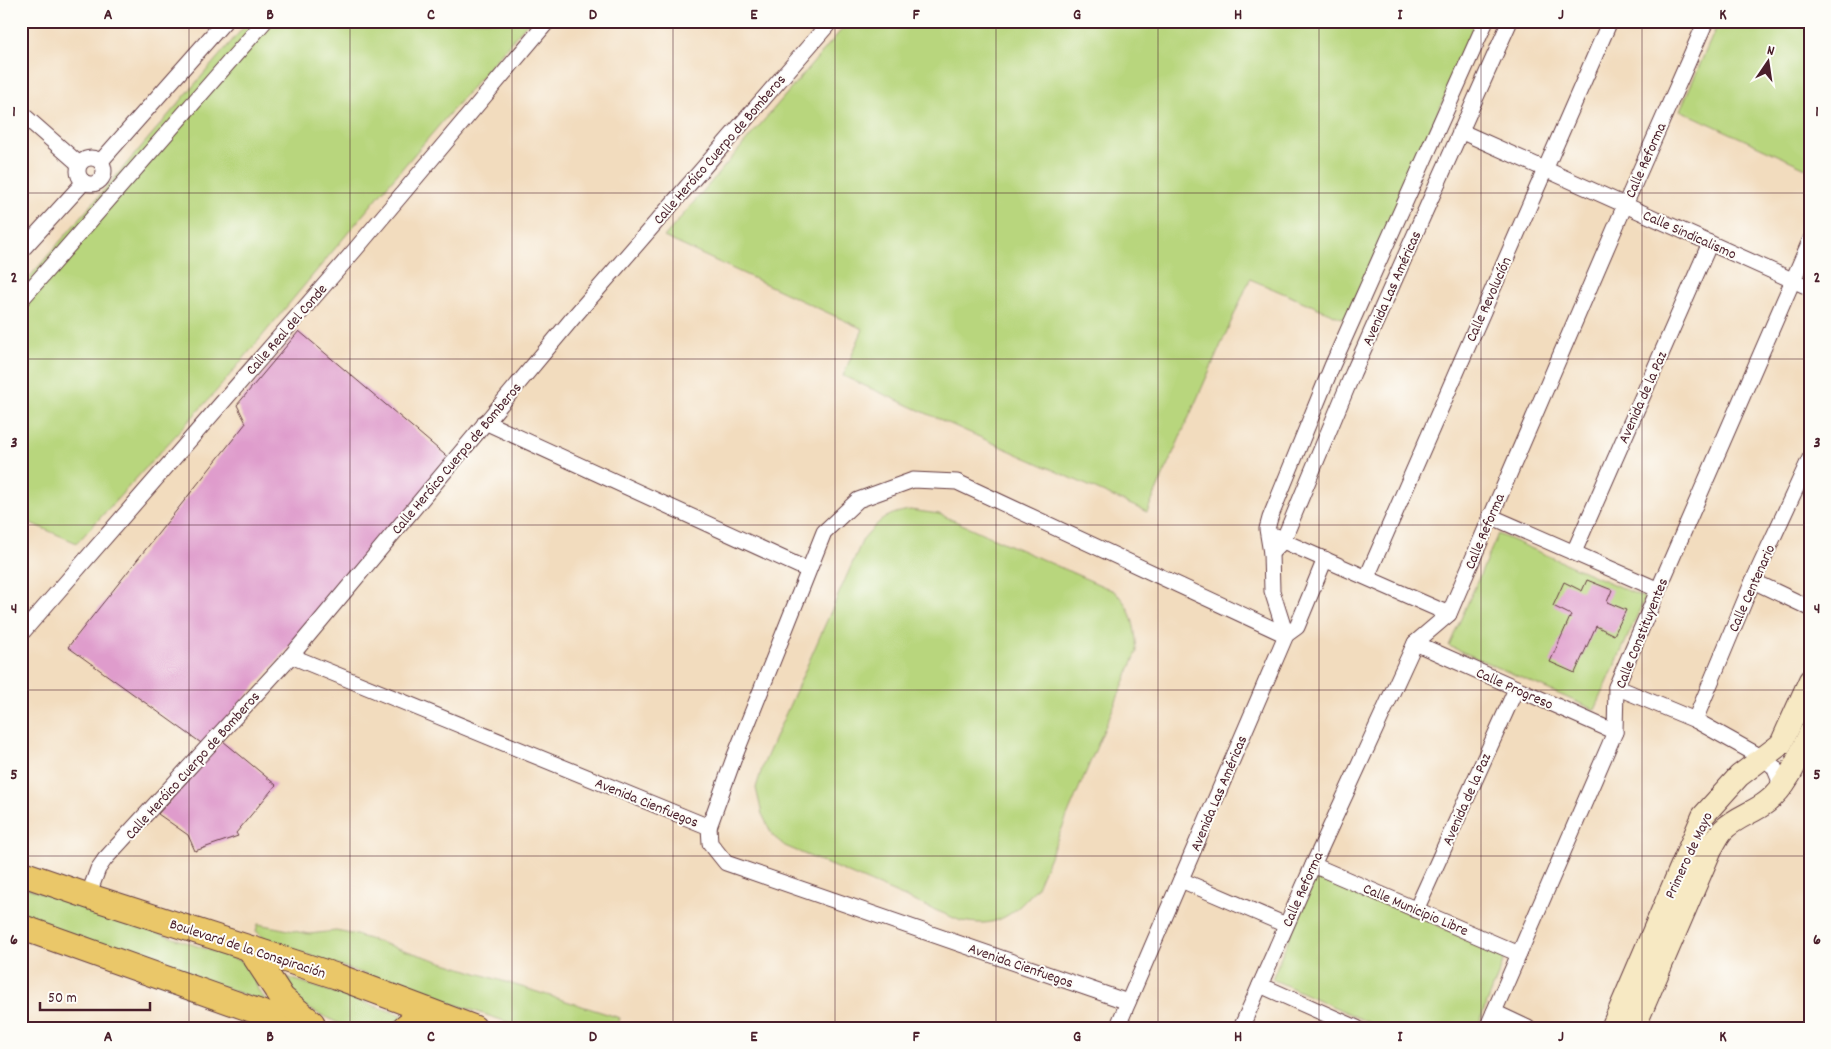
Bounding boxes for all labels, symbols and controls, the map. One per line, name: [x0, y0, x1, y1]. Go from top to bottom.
text: A: [104, 4, 113, 27]
text: B: [266, 4, 274, 27]
text: C: [427, 4, 435, 27]
text: D: [589, 4, 598, 27]
text: E: [750, 4, 758, 27]
text: F: [912, 4, 920, 27]
text: G: [1073, 4, 1081, 27]
text: H: [1234, 4, 1242, 27]
text: I: [1398, 4, 1404, 27]
text: J: [1558, 4, 1564, 27]
text: K: [1719, 4, 1727, 27]
north arrow: [1744, 38, 1794, 88]
text: N: [1765, 41, 1776, 62]
street label: Calle Heróico Cuerpo de Bomberos: [649, 70, 792, 230]
text: 1: [12, 101, 16, 124]
text: 1: [1815, 101, 1819, 124]
street label: Calle Reforma: [1620, 119, 1674, 202]
street label: Calle Sindicalismo: [1639, 205, 1740, 266]
street label: Avenida Las Américas: [1358, 228, 1428, 350]
street label: Calle Revolucíón: [1461, 254, 1518, 346]
text: 2: [11, 267, 18, 290]
text: 2: [1814, 267, 1821, 290]
street label: Calle Real del Conde: [242, 279, 334, 381]
street label: Avenida de la Paz: [1614, 348, 1674, 447]
street label: Calle Heróico Cuerpo de Bomberos: [387, 378, 528, 540]
text: 3: [10, 432, 18, 455]
text: 3: [1813, 432, 1821, 455]
street label: Calle Reforma: [1460, 490, 1512, 573]
street label: Calle Centenario: [1724, 541, 1782, 636]
street label: Calle Constituyentes: [1611, 575, 1675, 692]
text: 4: [11, 598, 17, 621]
text: 4: [1814, 598, 1820, 621]
street label: Calle Progreso: [1472, 663, 1557, 717]
street label: Calle Heróico Cuerpo de Bomberos: [121, 687, 266, 845]
street label: Avenida Las Américas: [1186, 733, 1254, 855]
street label: Avenida de la Paz: [1438, 750, 1498, 849]
text: 5: [10, 764, 18, 787]
text: 5: [1813, 764, 1821, 787]
street label: Avenida Cienfuegos: [591, 773, 701, 835]
street label: Primero de Mayo: [1660, 809, 1720, 903]
street label: Calle Reforma: [1277, 848, 1331, 931]
street label: Calle Municipio Libre: [1359, 879, 1472, 943]
street label: Boulevard de la Conspiración: [167, 914, 328, 986]
text: 6: [10, 929, 18, 952]
text: 6: [1813, 929, 1821, 952]
street label: Avenida Cienfuegos: [965, 939, 1076, 995]
scale bar: [40, 979, 150, 1011]
text: 50 m: [48, 988, 77, 1010]
text: A: [104, 1026, 113, 1049]
text: B: [266, 1026, 274, 1049]
text: C: [427, 1026, 435, 1049]
text: D: [589, 1026, 598, 1049]
text: E: [750, 1026, 758, 1049]
text: F: [912, 1026, 920, 1049]
text: G: [1073, 1026, 1081, 1049]
text: H: [1234, 1026, 1242, 1049]
text: I: [1398, 1026, 1404, 1049]
text: J: [1558, 1026, 1564, 1049]
text: K: [1719, 1026, 1727, 1049]

